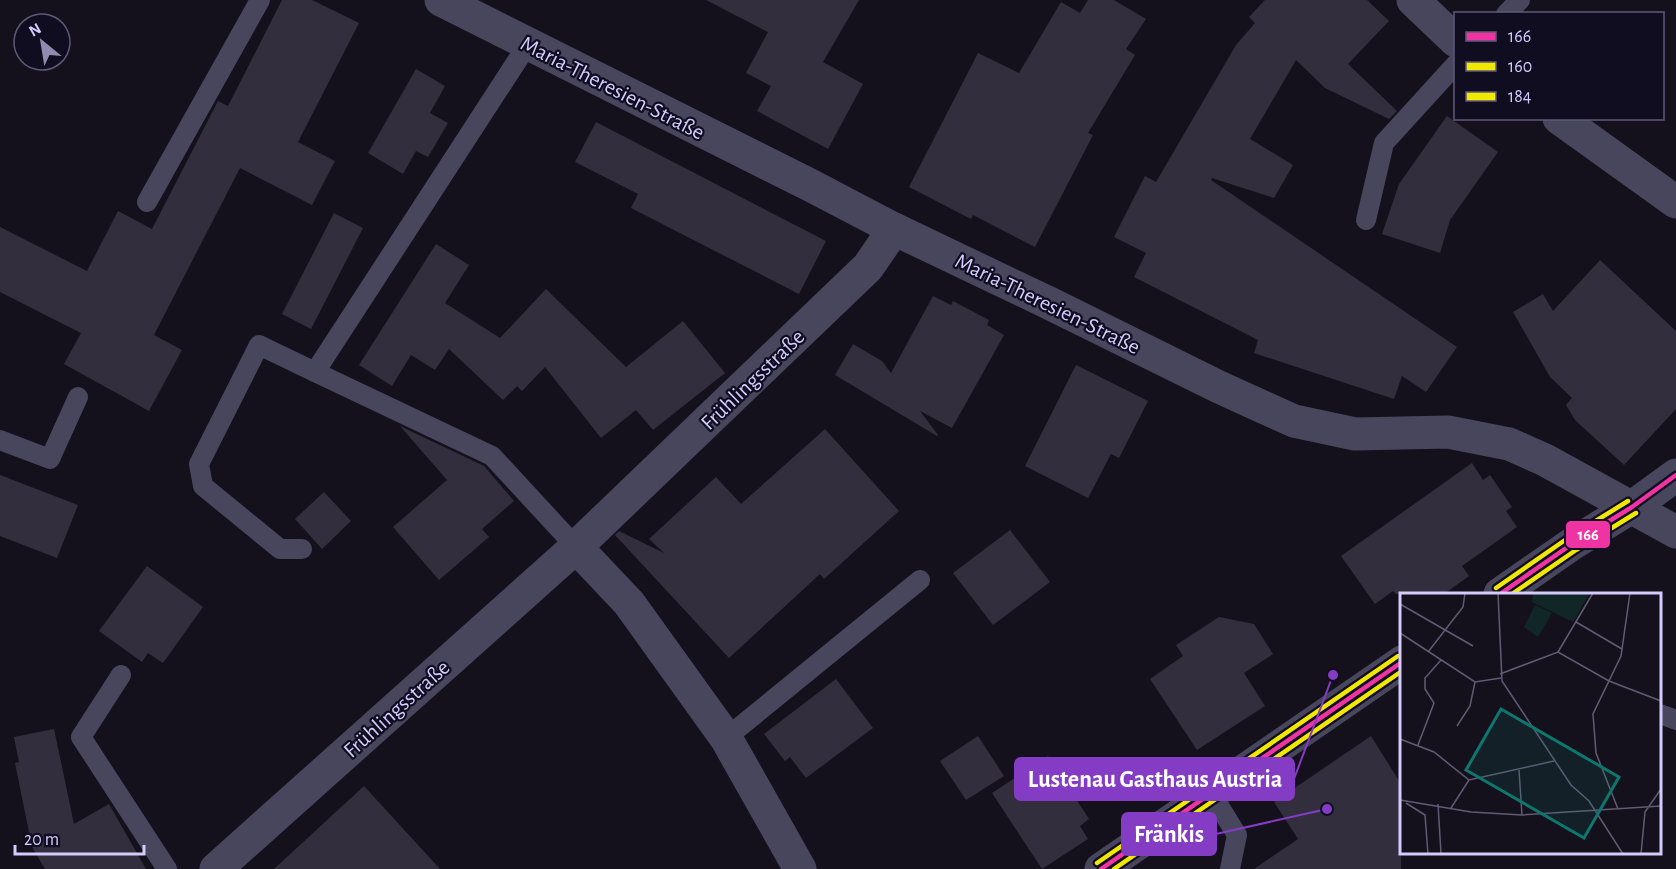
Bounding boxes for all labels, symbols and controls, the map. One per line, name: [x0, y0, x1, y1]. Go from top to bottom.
north arrow: [12, 12, 72, 72]
legend: [1454, 12, 1664, 120]
text: N: [26, 20, 44, 40]
text: 166: [1508, 28, 1531, 46]
street label: Maria-Theresien-Straße: [517, 32, 708, 144]
text: 160: [1508, 58, 1532, 76]
text: 184: [1508, 88, 1532, 106]
street label: Maria-Theresien-Straße: [952, 250, 1144, 358]
street label: Frühlingsstraße: [697, 325, 809, 434]
line badge: 166: [1565, 520, 1611, 549]
text: 166: [1577, 527, 1599, 543]
inset map: [1400, 593, 1661, 854]
street label: Frühlingsstraße: [340, 656, 454, 762]
callout: Lustenau Gasthaus Austria: [1015, 758, 1294, 800]
text: Lustenau Gasthaus Austria: [1028, 768, 1282, 792]
callout: Fränkis: [1122, 813, 1216, 855]
scale bar: [15, 818, 144, 856]
text: Fränkis: [1134, 823, 1204, 847]
text: 20 m: [24, 831, 59, 849]

